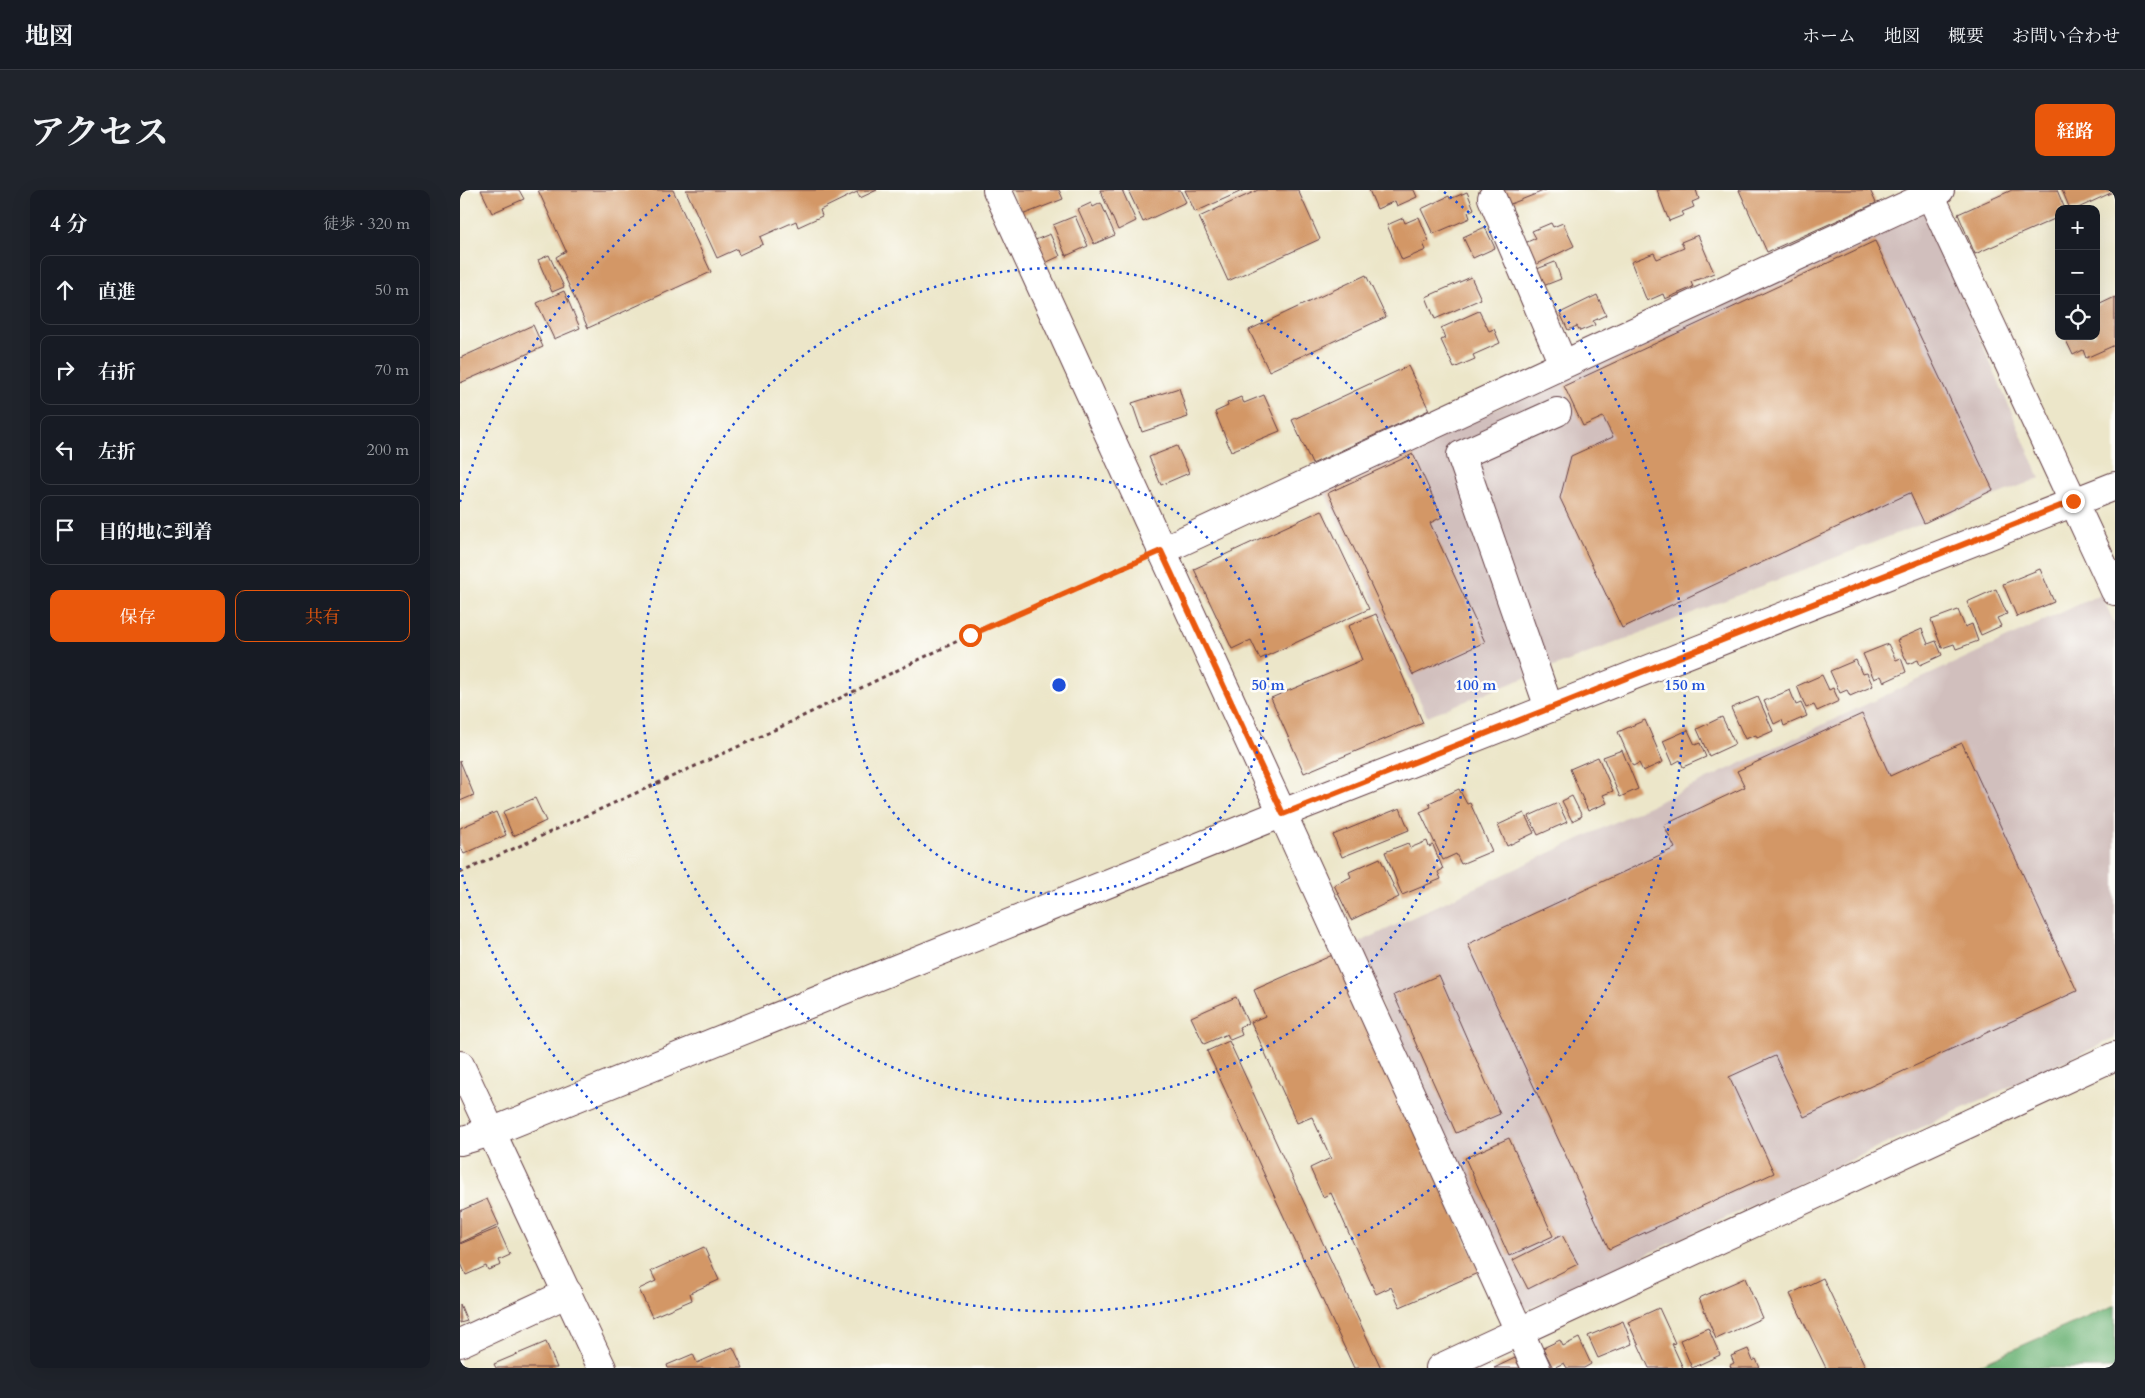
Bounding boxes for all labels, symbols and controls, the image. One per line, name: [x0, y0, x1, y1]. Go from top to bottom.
text: 地図: [25, 20, 73, 53]
text: ホーム: [1802, 24, 1856, 49]
text: 地図: [1884, 24, 1920, 49]
text: 概要: [1948, 24, 1984, 49]
text: お問い合わせ: [2012, 24, 2120, 49]
button: 経路: [2035, 104, 2115, 156]
text: アクセス: [30, 109, 169, 157]
map controls: [2055, 205, 2100, 340]
button: +: [2055, 205, 2100, 250]
text: 4 分: [50, 210, 87, 239]
text: 徒歩 · 320 m: [323, 213, 410, 235]
button: −: [2055, 250, 2100, 295]
icon: ahead: [51, 276, 79, 304]
text: 直進: [98, 279, 136, 305]
text: 50 m: [375, 279, 409, 301]
button: locate: [2055, 295, 2100, 340]
icon: right: [51, 356, 79, 384]
text: 右折: [98, 359, 136, 385]
text: 70 m: [375, 359, 409, 381]
icon: left: [51, 436, 79, 464]
text: 左折: [98, 439, 136, 465]
text: 200 m: [367, 439, 409, 461]
route end: [2062, 490, 2085, 513]
icon: arrive: [51, 516, 79, 544]
text: 目的地に到着: [98, 519, 212, 545]
button: 保存: [50, 590, 225, 642]
button: 共有: [235, 590, 410, 642]
route start: [959, 624, 982, 647]
text: 50 m: [1251, 675, 1285, 695]
text: 100 m: [1456, 675, 1497, 695]
text: 150 m: [1665, 675, 1706, 695]
centre of rings: [1050, 676, 1068, 694]

